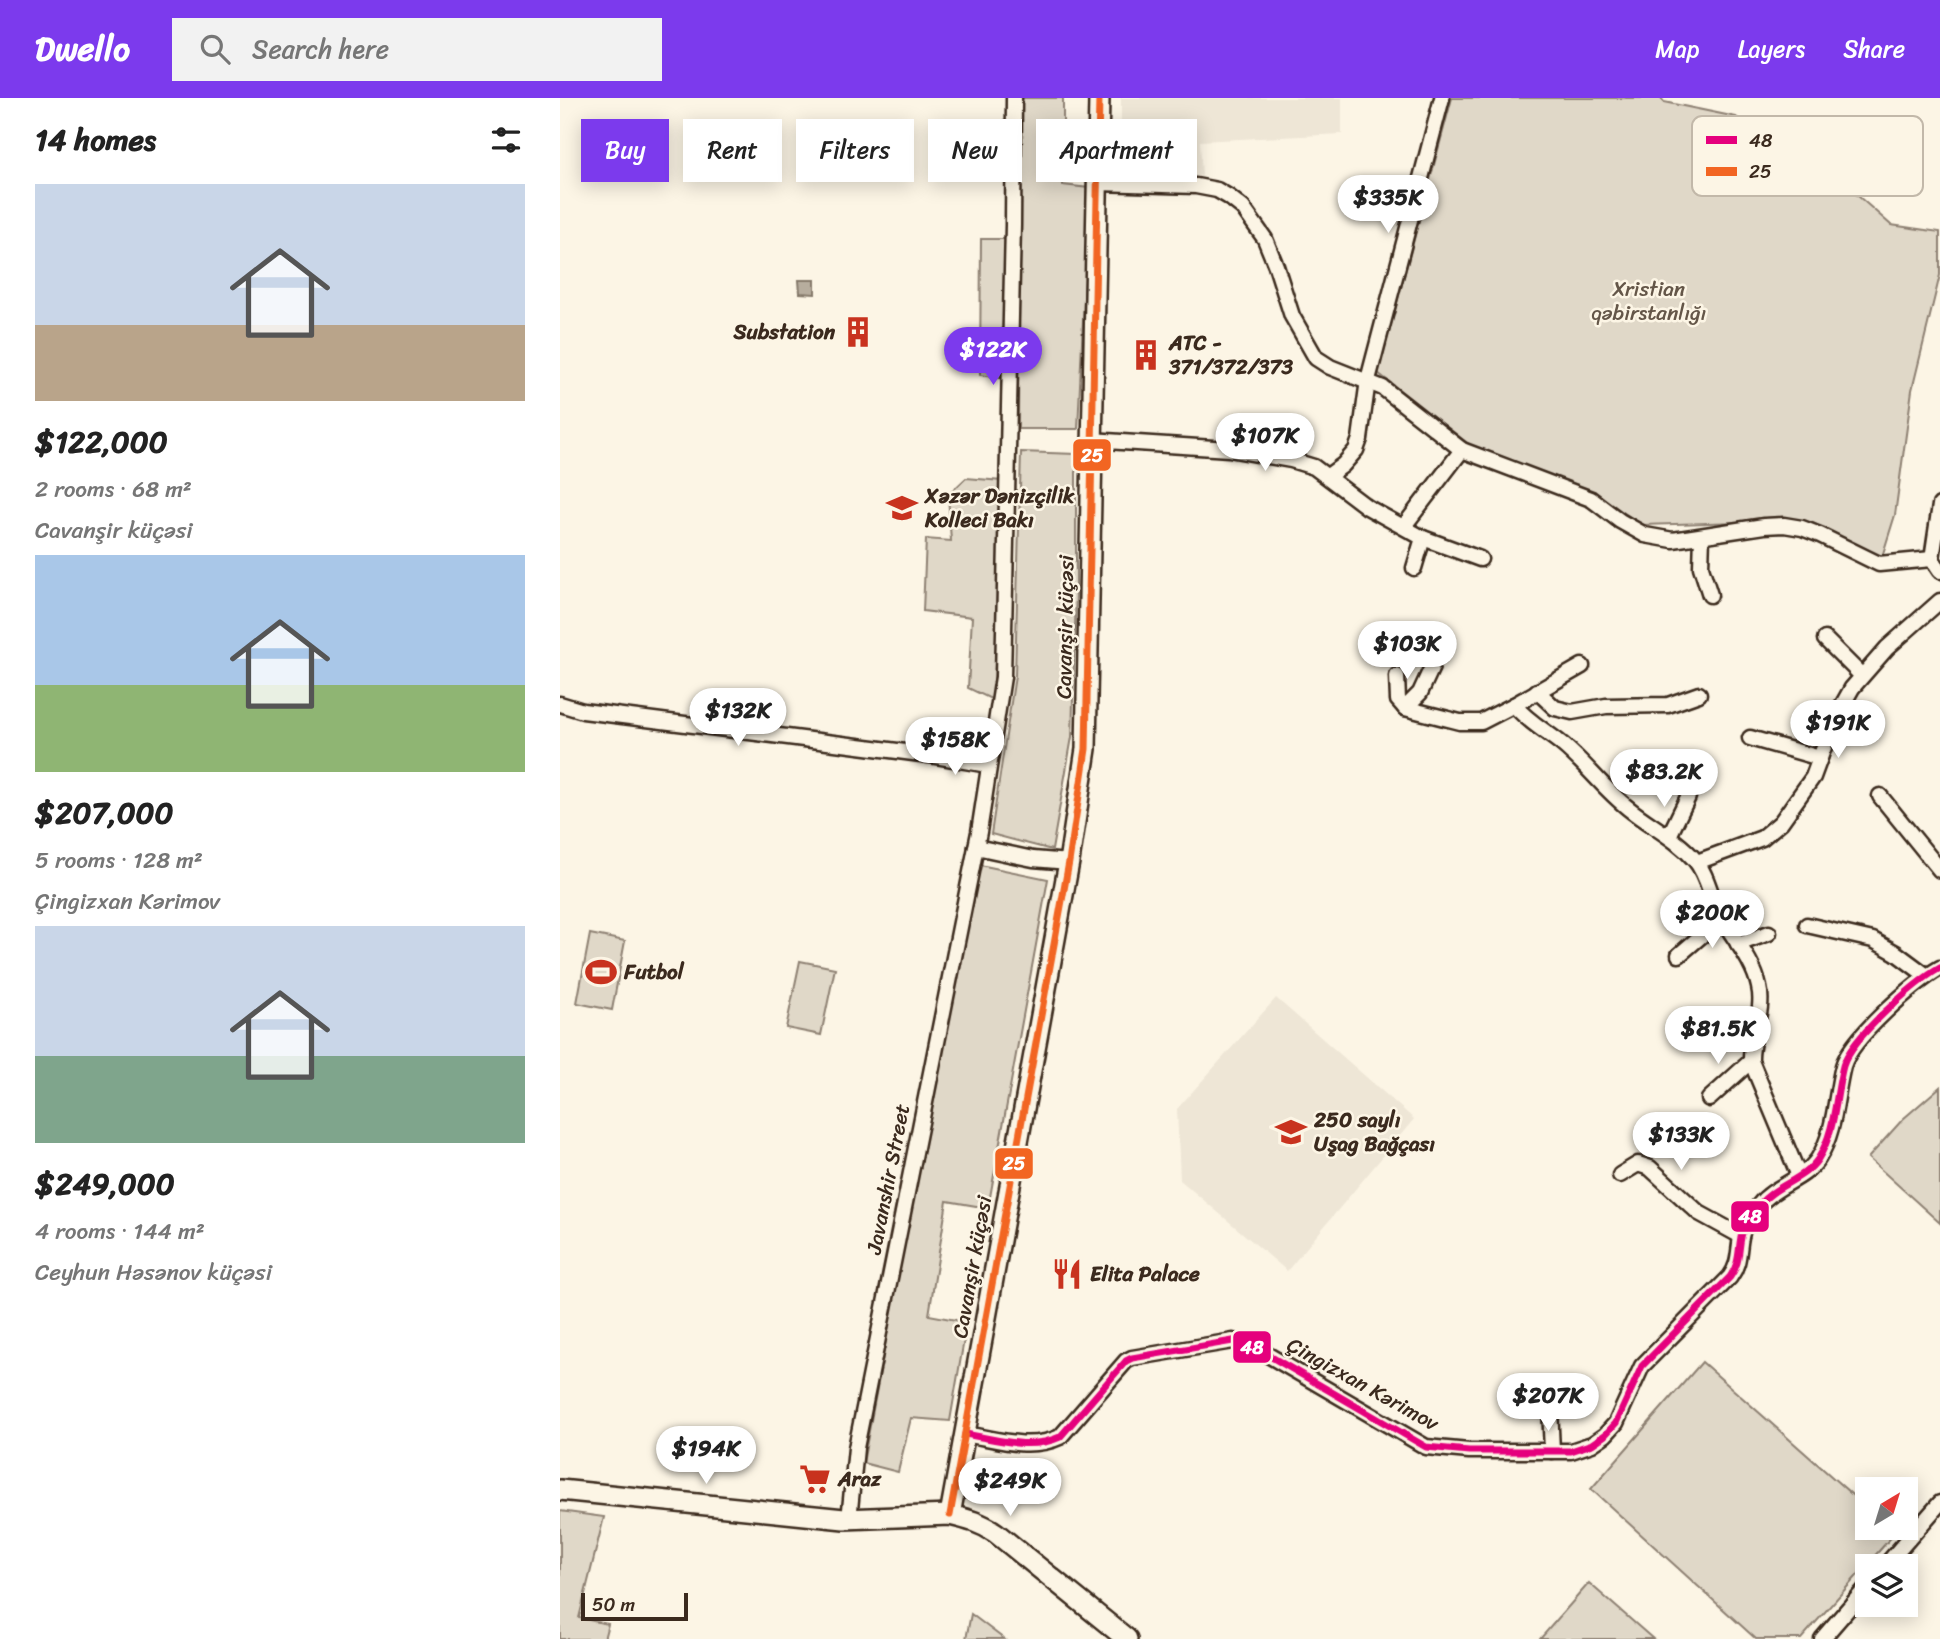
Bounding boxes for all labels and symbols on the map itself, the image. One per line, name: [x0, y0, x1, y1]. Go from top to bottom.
legend: [1692, 116, 1923, 196]
text: 48: [1749, 124, 1773, 157]
text: 25: [1749, 155, 1772, 188]
pin: $335K: [1339, 176, 1437, 235]
park label: Xristian qəbirstanlığı: [1592, 270, 1707, 332]
place label: Substation: [732, 313, 836, 351]
building icon: Substation: [841, 315, 875, 349]
place label: ATC - 371/372/373: [1168, 324, 1294, 386]
pin: $122K: [944, 328, 1042, 387]
building icon: ATC - 371/372/373: [1129, 338, 1163, 372]
pin: $107K: [1216, 414, 1314, 473]
line badge: 25: [1072, 438, 1112, 472]
text: 25: [1080, 439, 1104, 472]
place label: Xəzər Dənizçilik Kolleci Bakı: [923, 477, 1075, 539]
school or university icon: Xəzər Dənizçilik Kolleci Bakı: [885, 491, 919, 525]
street label: Cavanşir küçəsi: [1045, 554, 1085, 699]
pin: $103K: [1358, 622, 1456, 681]
pin: $132K: [689, 688, 787, 748]
pin: $191K: [1789, 700, 1887, 760]
pin: $158K: [906, 718, 1004, 777]
pin: $83.2K: [1607, 750, 1721, 809]
pin: $200K: [1663, 890, 1761, 950]
place label: Futbol: [623, 953, 685, 991]
sports icon: Futbol: [584, 955, 618, 989]
pin: $81.5K: [1661, 1006, 1775, 1066]
street label: Javanshir Street: [855, 1101, 921, 1258]
place label: 250 saylı Uşag Bağçası: [1313, 1101, 1435, 1163]
pin: $133K: [1632, 1112, 1730, 1172]
school or university icon: 250 saylı Uşag Bağçası: [1274, 1115, 1308, 1149]
line badge: 25: [994, 1147, 1034, 1180]
text: 25: [1002, 1147, 1026, 1180]
street label: Cavanşir küçəsi: [941, 1192, 1003, 1341]
line badge: 48: [1730, 1200, 1770, 1233]
text: 48: [1737, 1200, 1762, 1233]
place label: Elita Palace: [1090, 1255, 1200, 1293]
restaurant icon: Elita Palace: [1050, 1257, 1084, 1291]
street label: Çingizxan Kərimov: [1280, 1326, 1447, 1442]
line badge: 48: [1232, 1330, 1272, 1364]
text: 48: [1239, 1331, 1264, 1364]
pin: $207K: [1499, 1374, 1597, 1433]
pin: $194K: [657, 1426, 755, 1486]
pin: $249K: [961, 1458, 1059, 1518]
place label: Araz: [837, 1460, 882, 1498]
supermarket icon: Araz: [798, 1462, 832, 1496]
north arrow: [1855, 1477, 1918, 1540]
scale bar: [581, 1590, 688, 1622]

